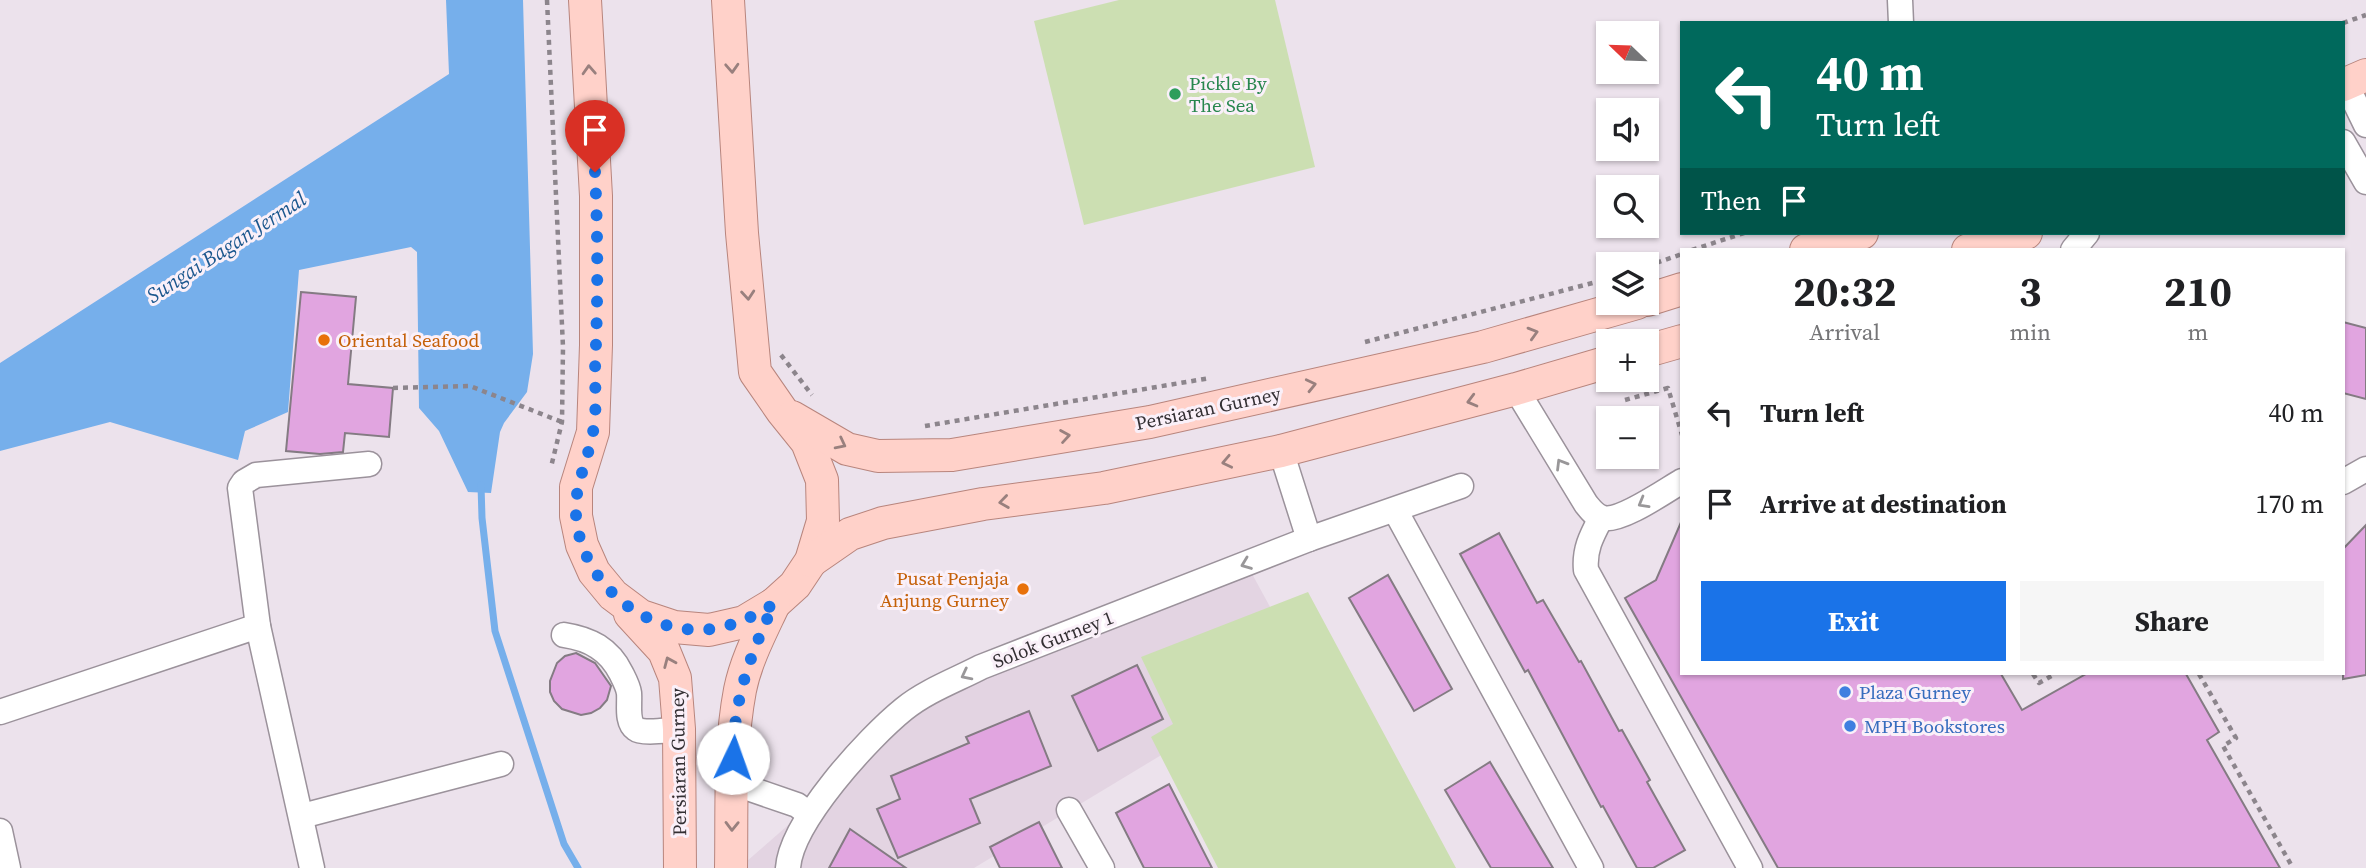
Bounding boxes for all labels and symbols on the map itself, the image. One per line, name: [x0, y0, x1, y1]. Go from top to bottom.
north arrow: [1596, 21, 1659, 84]
one-way arrow: [725, 63, 740, 74]
one-way arrow: [582, 64, 597, 75]
place label: Pickle By The Sea: [1189, 70, 1267, 118]
marker: Pickle By The Sea: [1167, 86, 1183, 102]
pin: [565, 100, 625, 172]
water label: Sungai Bagan Jermal: [140, 184, 312, 310]
one-way arrow: [740, 290, 755, 301]
one-way arrow: [1526, 326, 1538, 341]
place label: Oriental Seafood: [338, 327, 479, 353]
marker: Oriental Seafood: [316, 332, 332, 348]
one-way arrow: [1305, 379, 1317, 394]
street label: Persiaran Gurney: [1133, 380, 1283, 436]
one-way arrow: [1466, 392, 1478, 407]
one-way arrow: [1059, 429, 1071, 444]
one-way arrow: [834, 436, 846, 450]
one-way arrow: [1221, 454, 1233, 468]
one-way arrow: [1556, 458, 1569, 471]
one-way arrow: [998, 494, 1009, 509]
one-way arrow: [1637, 495, 1650, 508]
one-way arrow: [1240, 555, 1252, 569]
place label: Pusat Penjaja Anjung Gurney: [880, 565, 1009, 613]
marker: Pusat Penjaja Anjung Gurney: [1015, 581, 1031, 597]
street label: Solok Gurney 1: [989, 604, 1117, 674]
one-way arrow: [663, 657, 677, 670]
one-way arrow: [961, 666, 973, 680]
place label: Plaza Gurney: [1859, 679, 1971, 705]
marker: Plaza Gurney: [1837, 684, 1853, 700]
street label: Persiaran Gurney: [664, 688, 692, 836]
place label: MPH Bookstores: [1864, 713, 2005, 739]
marker: MPH Bookstores: [1842, 718, 1858, 734]
position arrow: [696, 721, 770, 795]
one-way arrow: [724, 821, 740, 831]

